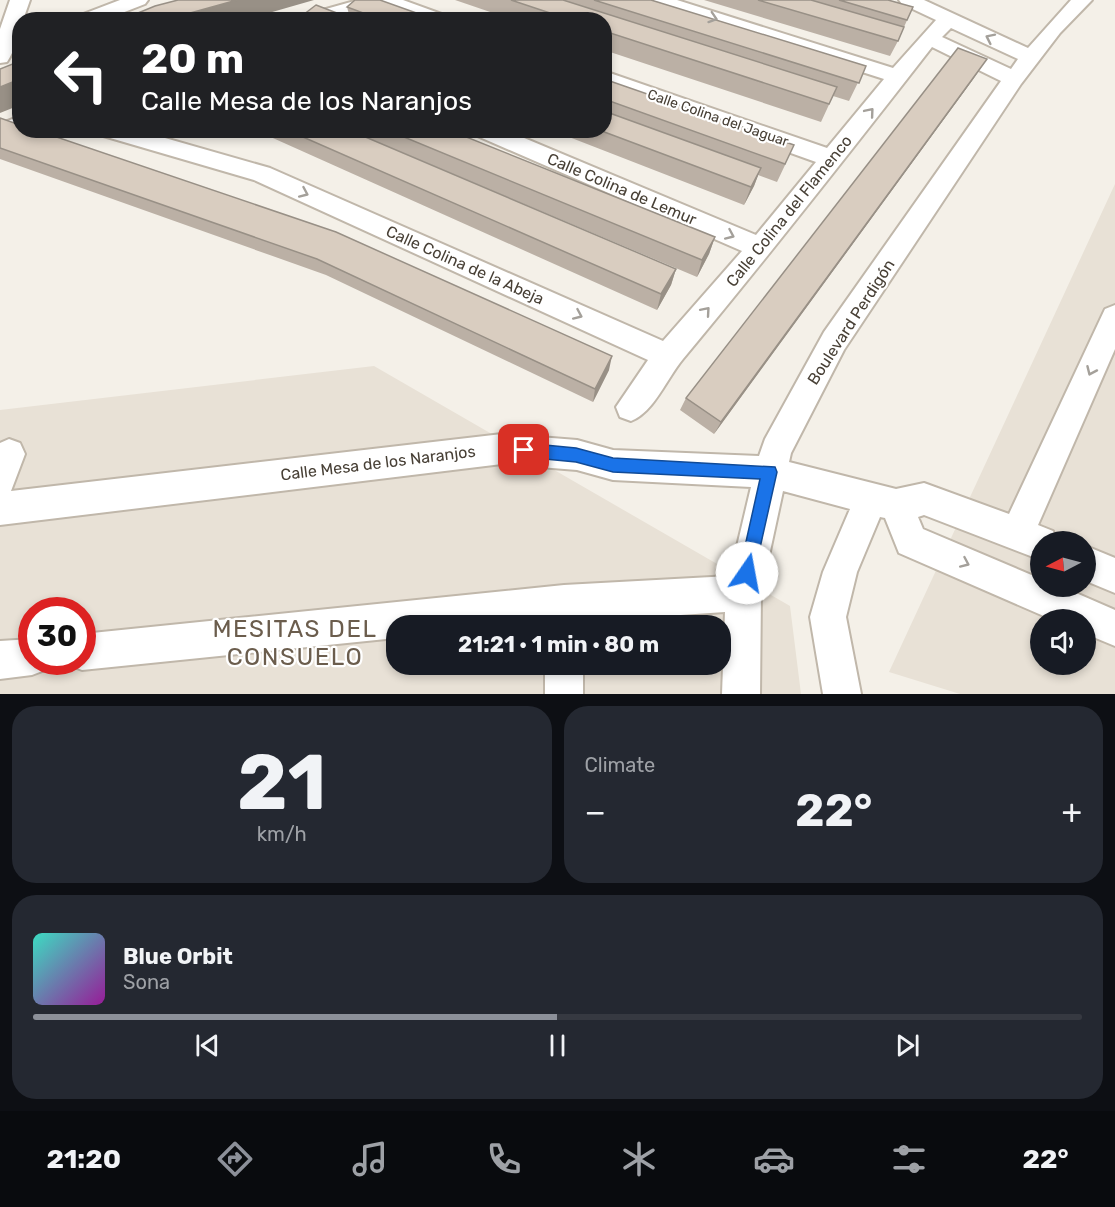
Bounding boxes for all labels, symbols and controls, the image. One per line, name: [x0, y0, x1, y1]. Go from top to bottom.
one-way arrow: [707, 11, 718, 23]
one-way arrow: [986, 33, 997, 45]
text: 20 m: [141, 34, 244, 84]
icon: left: [42, 36, 120, 114]
text: Calle Mesa de los Naranjos: [141, 85, 472, 117]
street label: Calle Colina del Jaguar: [645, 86, 792, 150]
one-way arrow: [863, 108, 874, 119]
street label: Calle Colina del Flamenco: [722, 131, 856, 291]
street label: Calle Colina de Lemur: [544, 149, 700, 229]
one-way arrow: [297, 185, 308, 197]
street label: Calle Colina de la Abeja: [383, 222, 547, 308]
one-way arrow: [724, 228, 735, 240]
street label: Boulevard Perdigón: [803, 256, 899, 388]
one-way arrow: [699, 307, 710, 318]
one-way arrow: [571, 308, 582, 320]
one-way arrow: [1086, 364, 1098, 375]
pin: [498, 424, 549, 475]
icon: arrive: [507, 433, 540, 466]
street label: Calle Mesa de los Naranjos: [280, 442, 476, 484]
north arrow: [1030, 531, 1096, 597]
map controls: [1030, 531, 1096, 675]
position arrow: [715, 541, 779, 605]
one-way arrow: [959, 555, 970, 567]
speed limit sign: 30: [18, 597, 96, 675]
button: sound: [1030, 609, 1096, 675]
district label: MESITAS DEL CONSUELO: [213, 615, 377, 671]
text: 21:21 · 1 min · 80 m: [458, 631, 659, 658]
text: 21: [237, 736, 326, 829]
text: Climate: [585, 753, 655, 777]
text: 22°: [795, 784, 872, 837]
text: −: [585, 792, 606, 831]
text: +: [1061, 792, 1082, 831]
text: km/h: [257, 822, 307, 846]
text: Blue Orbit: [123, 943, 233, 970]
text: Sona: [123, 970, 170, 994]
icon: previous: [191, 1029, 224, 1062]
icon: pause: [541, 1029, 574, 1062]
icon: next: [891, 1029, 924, 1062]
icon: directions: [214, 1138, 256, 1180]
icon: music: [349, 1138, 391, 1180]
icon: phone: [483, 1138, 525, 1180]
icon: climate: [618, 1138, 660, 1180]
icon: car: [753, 1138, 795, 1180]
icon: filters: [888, 1138, 930, 1180]
text: 21:20: [46, 1143, 121, 1175]
text: 22°: [1022, 1143, 1069, 1175]

